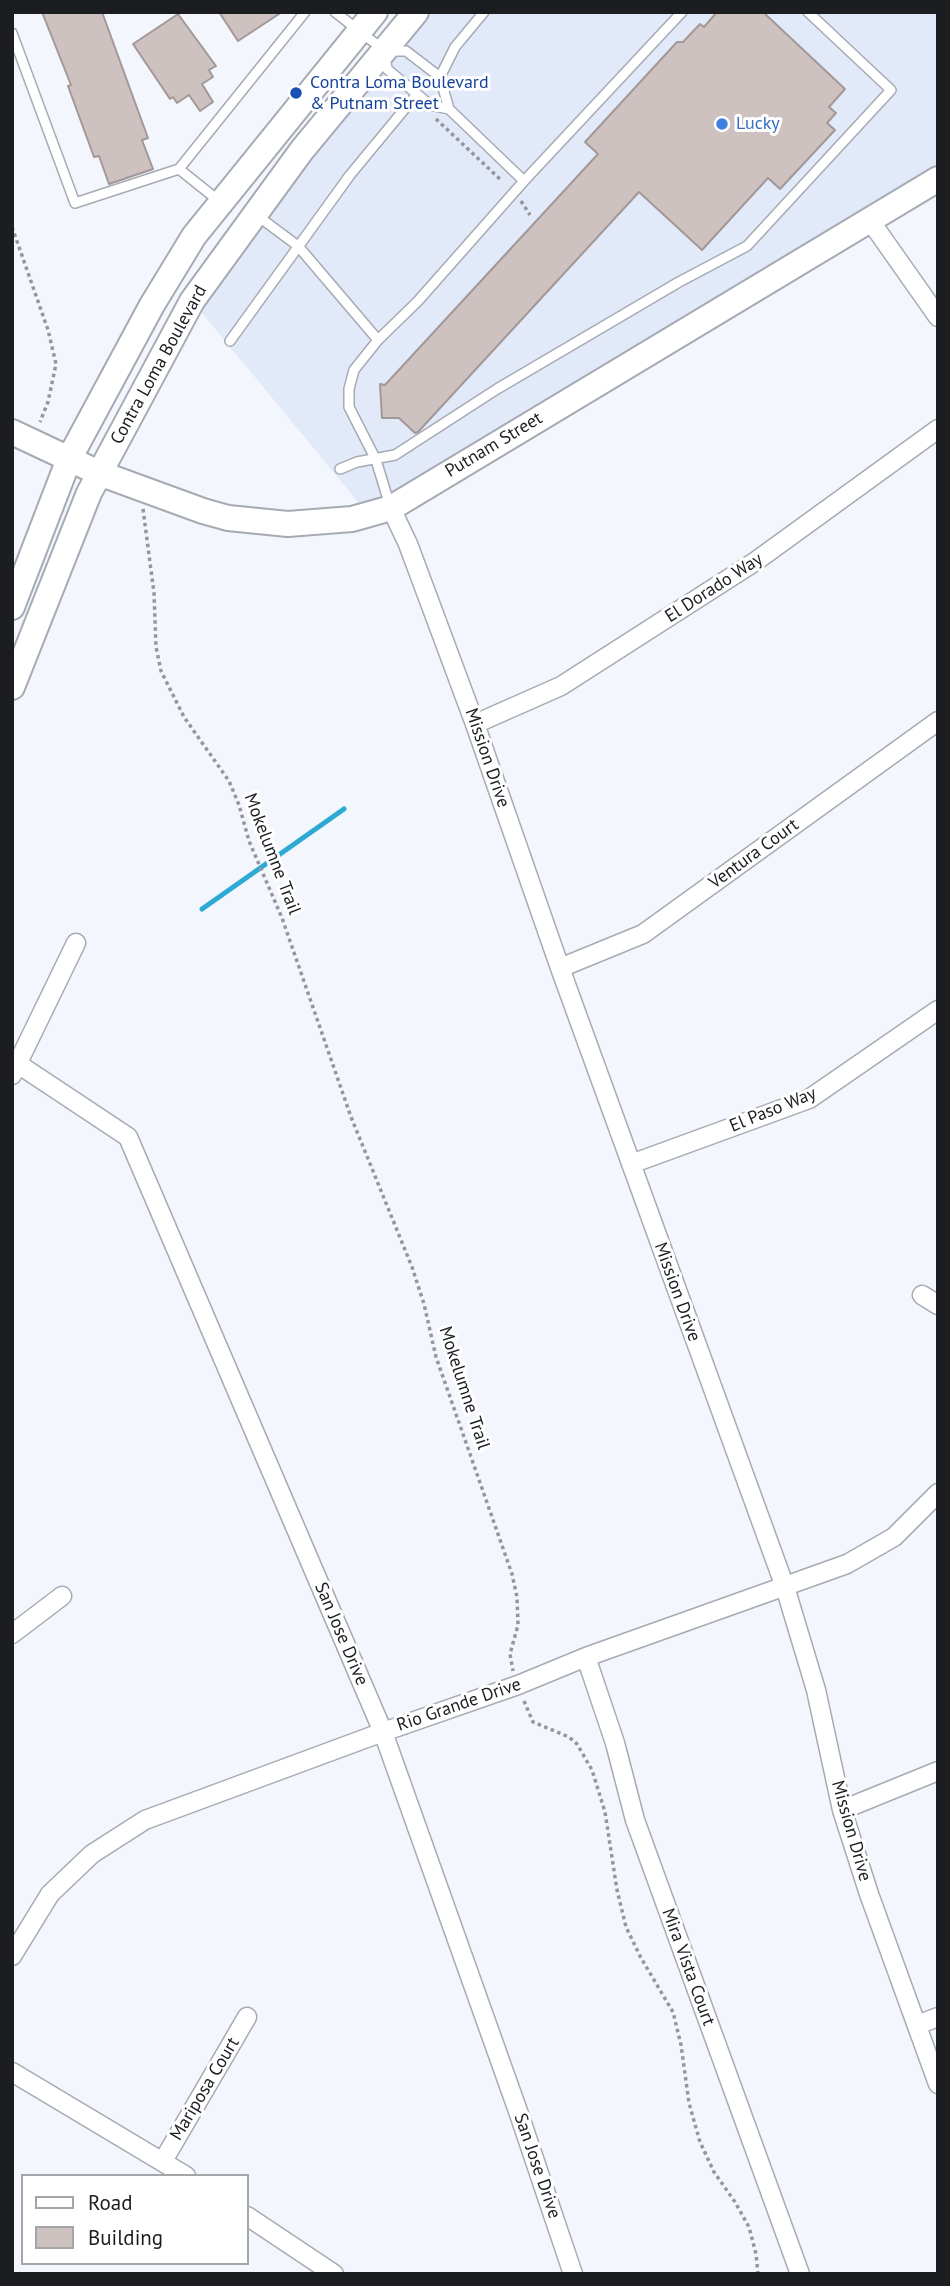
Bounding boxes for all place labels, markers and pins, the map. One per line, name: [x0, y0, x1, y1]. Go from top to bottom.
place label: Contra Loma Boulevard & Putnam Street: [310, 72, 489, 114]
marker: Contra Loma Boulevard & Putnam Street: [288, 85, 304, 101]
place label: Lucky: [736, 113, 780, 135]
marker: Lucky: [714, 116, 730, 132]

